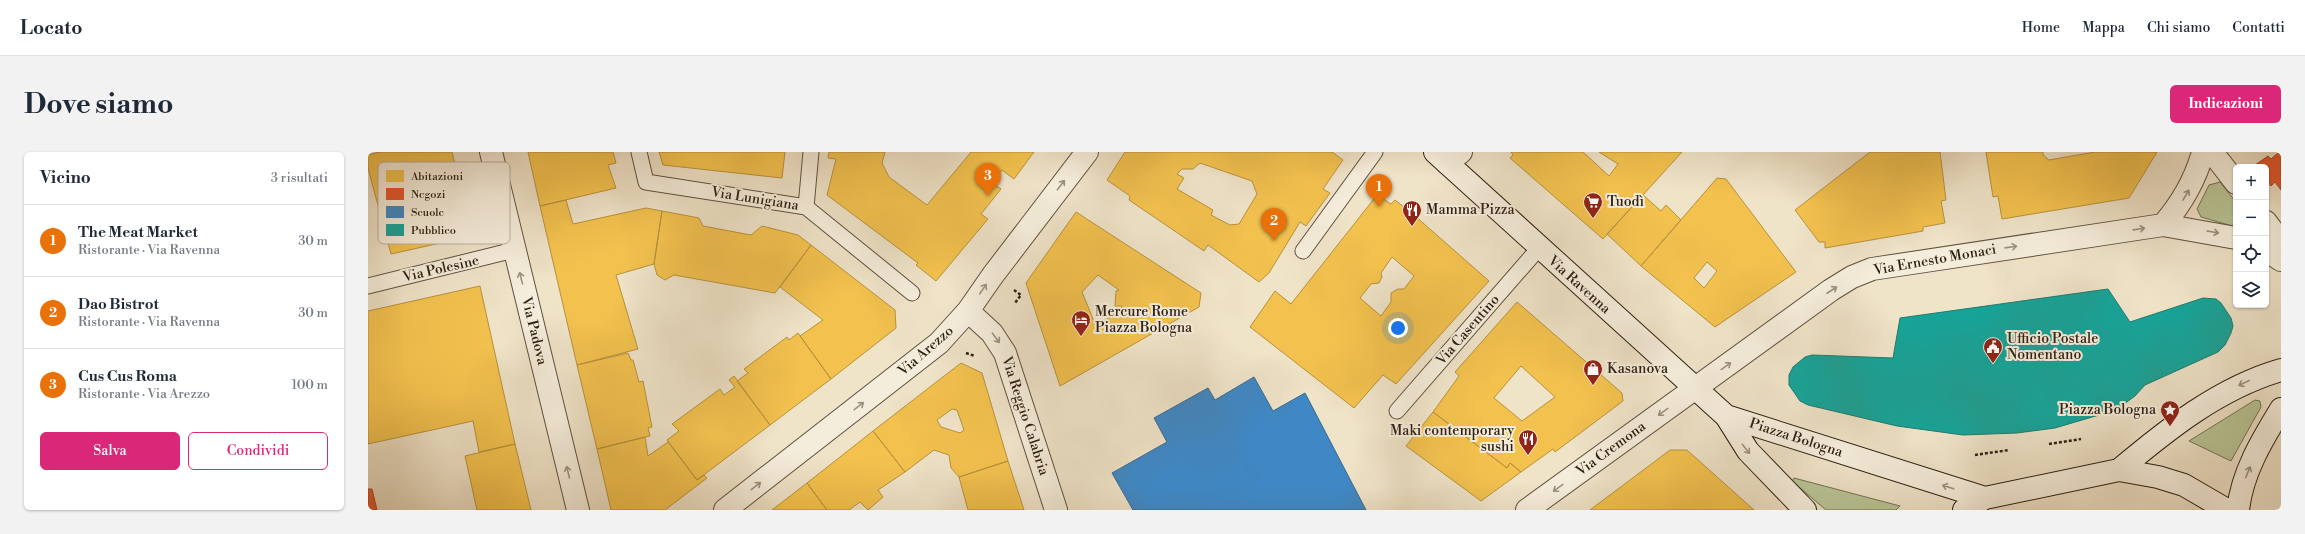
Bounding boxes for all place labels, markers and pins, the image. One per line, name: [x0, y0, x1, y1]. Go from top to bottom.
pin: 3: [975, 163, 1001, 196]
pin: 1: [1366, 174, 1392, 207]
supermarket icon: Tuodì: [1582, 191, 1604, 219]
place label: Tuodì: [1607, 193, 1644, 211]
restaurant icon: Mamma Pizza: [1401, 199, 1423, 227]
place label: Mamma Pizza: [1426, 201, 1516, 219]
pin: 2: [1261, 208, 1287, 241]
place label: Mercure Rome Piazza Bologna: [1095, 303, 1193, 337]
hotel icon: Mercure Rome Piazza Bologna: [1070, 309, 1092, 337]
place label: Ufficio Postale Nomentano: [2007, 330, 2098, 364]
public building icon: Ufficio Postale Nomentano: [1982, 336, 2004, 364]
shop icon: Kasanova: [1582, 358, 1604, 386]
place label: Kasanova: [1607, 360, 1669, 378]
place icon: Piazza Bologna: [2159, 399, 2181, 427]
place label: Piazza Bologna: [2059, 401, 2157, 419]
place label: Maki contemporary sushi: [1390, 422, 1514, 456]
restaurant icon: Maki contemporary sushi: [1517, 428, 1539, 456]

